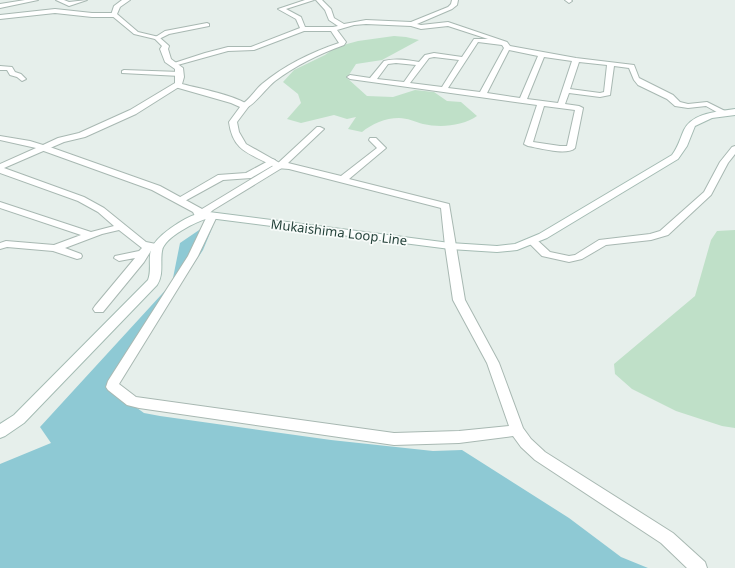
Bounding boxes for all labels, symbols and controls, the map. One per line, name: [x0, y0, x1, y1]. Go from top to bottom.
street label: Mukaishima Loop Line: [270, 215, 408, 249]

